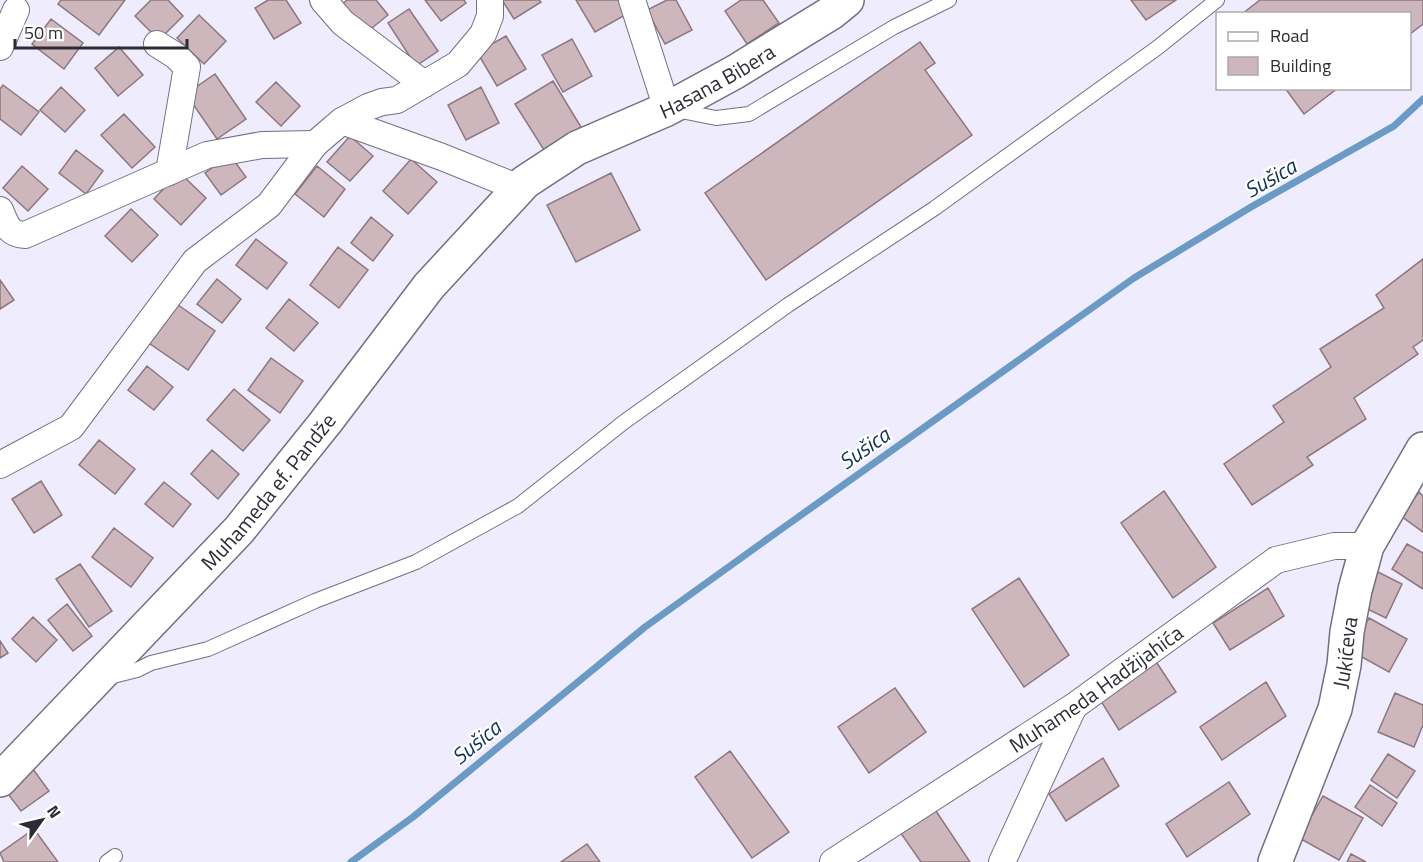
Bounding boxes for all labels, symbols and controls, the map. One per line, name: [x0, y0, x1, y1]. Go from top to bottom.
scale bar: [15, 12, 188, 50]
legend: [1216, 12, 1411, 90]
text: 50 m: [24, 19, 63, 46]
text: Road: [1270, 22, 1309, 49]
street label: Hasana Bibera: [654, 35, 781, 127]
text: Building: [1270, 52, 1331, 79]
water label: Sušica: [1237, 148, 1304, 207]
street label: Muhameda ef. Pandže: [193, 406, 343, 577]
water label: Sušica: [831, 417, 898, 478]
street label: Jukićeva: [1324, 613, 1366, 691]
street label: Muhameda Hadžijahića: [1003, 616, 1190, 760]
water label: Sušica: [444, 710, 510, 773]
north arrow: [12, 790, 72, 850]
text: N: [41, 800, 67, 823]

